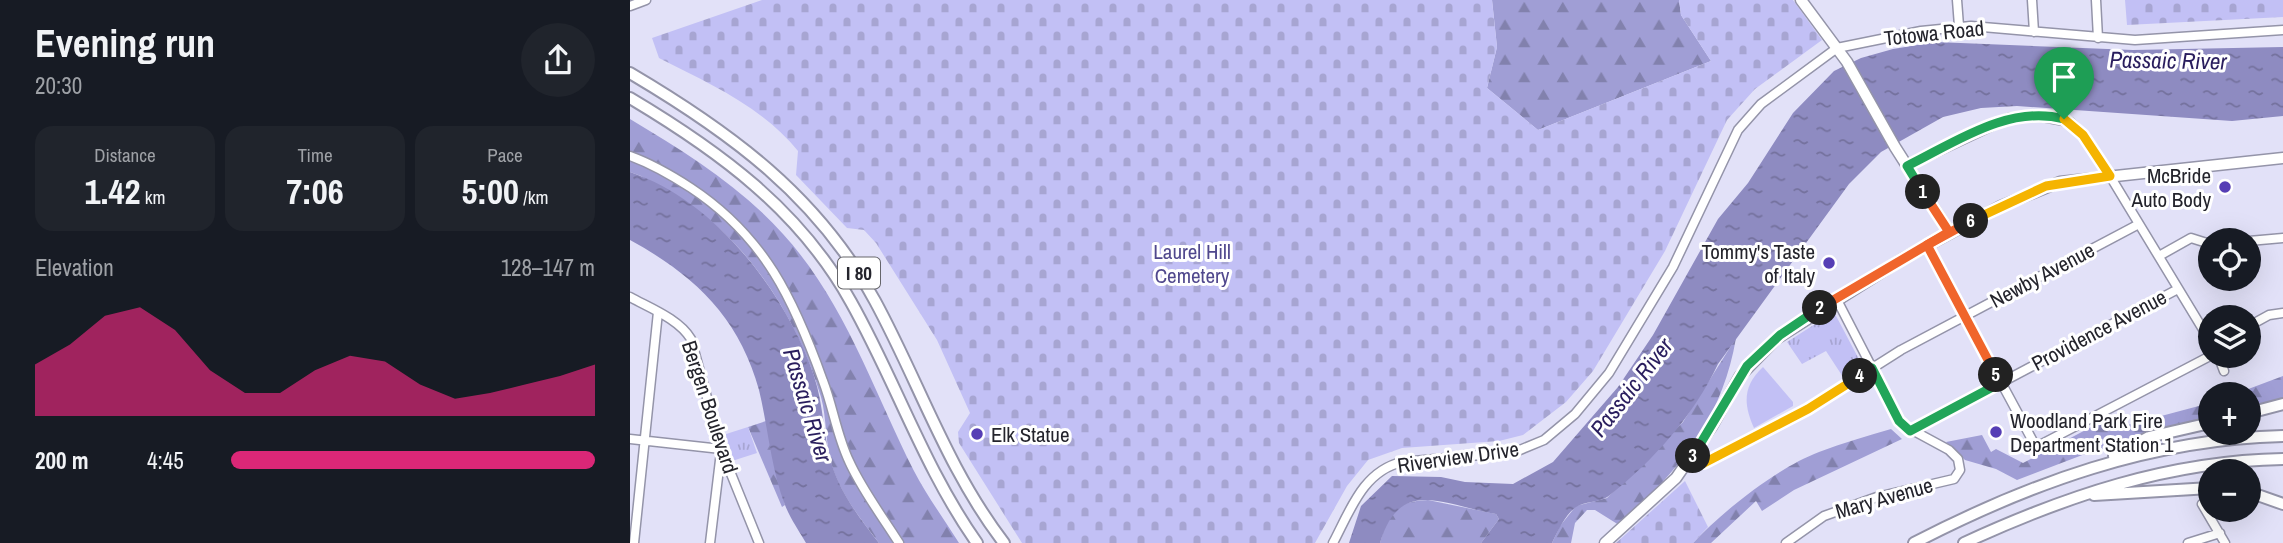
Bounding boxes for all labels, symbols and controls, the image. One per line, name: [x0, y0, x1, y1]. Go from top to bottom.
street label: Totowa Road: [1883, 13, 1985, 53]
text: Evening run: [35, 18, 215, 69]
button: share: [521, 23, 595, 97]
water label: Passaic River: [2109, 43, 2228, 77]
pin: [2034, 47, 2094, 119]
icon: arrive: [2045, 58, 2083, 96]
text: 20:30: [35, 70, 82, 101]
text: Distance: [94, 142, 156, 168]
text: Time: [297, 142, 333, 168]
text: Pace: [487, 142, 523, 168]
place label: McBride Auto Body: [2131, 161, 2211, 214]
text: 1.42: [85, 168, 140, 215]
text: 7:06: [286, 168, 344, 215]
text: 5:00: [462, 168, 519, 215]
pin: 1: [1906, 174, 1940, 210]
text: 1: [1918, 178, 1927, 204]
marker: McBride Auto Body: [2217, 179, 2233, 195]
text: km: [140, 184, 165, 210]
text: /km: [519, 184, 548, 210]
pin: 6: [1954, 204, 1988, 238]
text: 6: [1966, 207, 1975, 233]
map controls: [2198, 228, 2261, 522]
button: locate: [2198, 228, 2261, 291]
street label: Newby Avenue: [1985, 235, 2099, 315]
park label: Laurel Hill Cemetery: [1153, 237, 1231, 290]
place label: Tommy's Taste of Italy: [1702, 237, 1815, 290]
text: Elevation: [35, 252, 114, 283]
text: 128–147 m: [501, 252, 595, 283]
marker: Tommy's Taste of Italy: [1821, 255, 1837, 271]
road number: I 80: [838, 258, 880, 288]
street label: Providence Avenue: [2026, 282, 2172, 378]
pin: 2: [1802, 290, 1838, 326]
text: 2: [1815, 294, 1824, 320]
button: layers: [2198, 305, 2261, 368]
water label: Passaic River: [1583, 331, 1680, 443]
street label: Bergen Boulevard: [675, 337, 745, 477]
water label: Passaic River: [776, 344, 840, 466]
pin: 4: [1842, 358, 1878, 394]
pin: 5: [1978, 358, 2014, 392]
text: 5: [1991, 361, 2000, 387]
text: 4: [1855, 362, 1864, 388]
button: +: [2198, 382, 2261, 445]
place label: Woodland Park Fire Department Station 1: [2010, 406, 2174, 459]
place label: Elk Statue: [991, 420, 1070, 449]
marker: Woodland Park Fire Department Station 1: [1988, 424, 2004, 440]
marker: Elk Statue: [969, 426, 985, 442]
street label: Riverview Drive: [1395, 434, 1521, 480]
pin: 3: [1676, 438, 1710, 474]
text: 3: [1688, 442, 1697, 468]
text: 200 m: [35, 445, 88, 476]
text: 4:45: [147, 445, 184, 476]
button: −: [2198, 459, 2261, 522]
street label: Mary Avenue: [1832, 470, 1936, 526]

